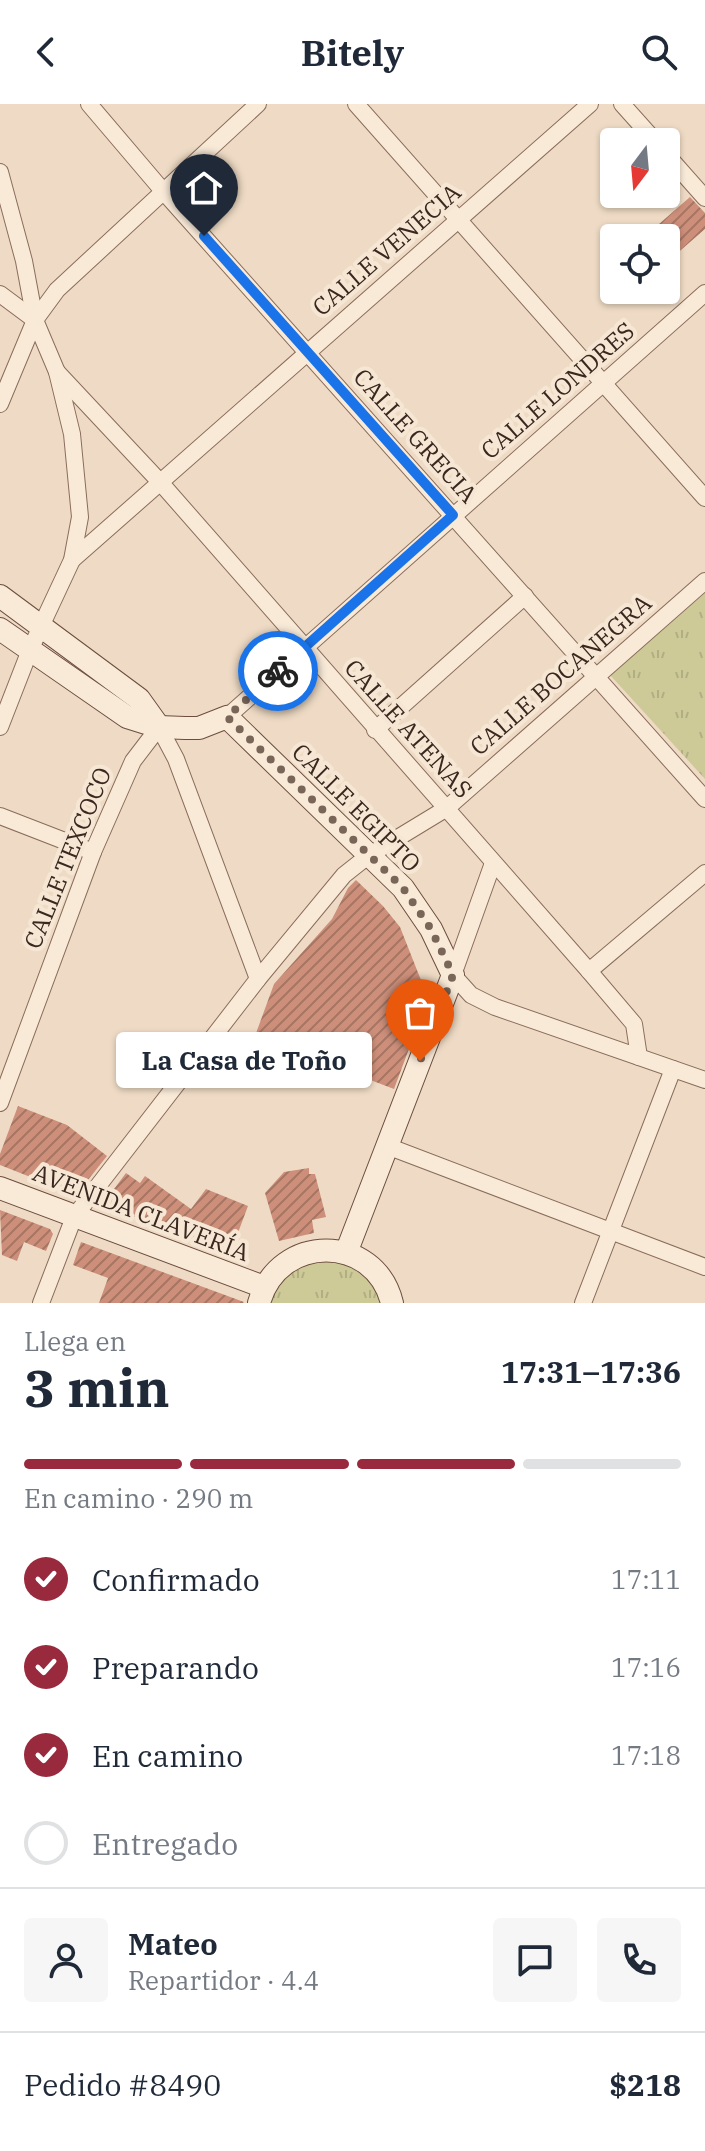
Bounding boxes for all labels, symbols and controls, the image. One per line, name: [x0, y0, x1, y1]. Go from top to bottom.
text: Bitely: [301, 29, 404, 76]
icon: back: [24, 30, 68, 74]
icon: search: [637, 30, 681, 74]
north arrow: [600, 128, 680, 208]
map controls: [600, 128, 680, 304]
pin: [170, 154, 238, 236]
icon: home: [182, 166, 226, 210]
street label: CALLE VENECIA: [305, 176, 468, 323]
button: locate: [600, 224, 680, 304]
street label: CALLE LONDRES: [474, 315, 641, 466]
street label: CALLE GRECIA: [347, 361, 485, 510]
street label: CALLE BOCANEGRA: [463, 586, 658, 762]
courier: [238, 631, 318, 711]
icon: bike: [256, 649, 300, 693]
street label: CALLE ATENAS: [338, 652, 480, 805]
street label: CALLE EGIPTO: [285, 736, 428, 879]
street label: CALLE TEXCOCO: [16, 762, 118, 953]
pin: [386, 979, 454, 1061]
icon: bag: [398, 991, 442, 1035]
callout: La Casa de Toño: [116, 1033, 372, 1089]
text: La Casa de Toño: [141, 1043, 347, 1077]
street label: AVENIDA CLAVERÍA: [28, 1156, 255, 1268]
text: Llega en: [24, 1324, 126, 1358]
text: 17:31–17:36: [501, 1352, 681, 1391]
text: 3 min: [24, 1354, 170, 1421]
text: En camino · 290 m: [24, 1481, 253, 1515]
icon: check: [24, 1557, 68, 1601]
text: Confirmado: [92, 1560, 260, 1599]
text: 17:11: [611, 1562, 681, 1596]
icon: check: [24, 1645, 68, 1689]
text: Preparando: [92, 1648, 259, 1687]
text: 17:16: [611, 1650, 681, 1684]
icon: check: [24, 1733, 68, 1777]
text: En camino: [92, 1736, 243, 1775]
text: 17:18: [611, 1738, 681, 1772]
text: Entregado: [92, 1824, 238, 1863]
button: person: [24, 1918, 108, 2002]
button: chat: [493, 1918, 577, 2002]
button: phone: [597, 1918, 681, 2002]
text: Mateo: [128, 1924, 218, 1963]
text: Repartidor · 4.4: [128, 1963, 319, 1997]
text: Pedido #8490: [24, 2065, 221, 2104]
text: $218: [609, 2065, 681, 2104]

